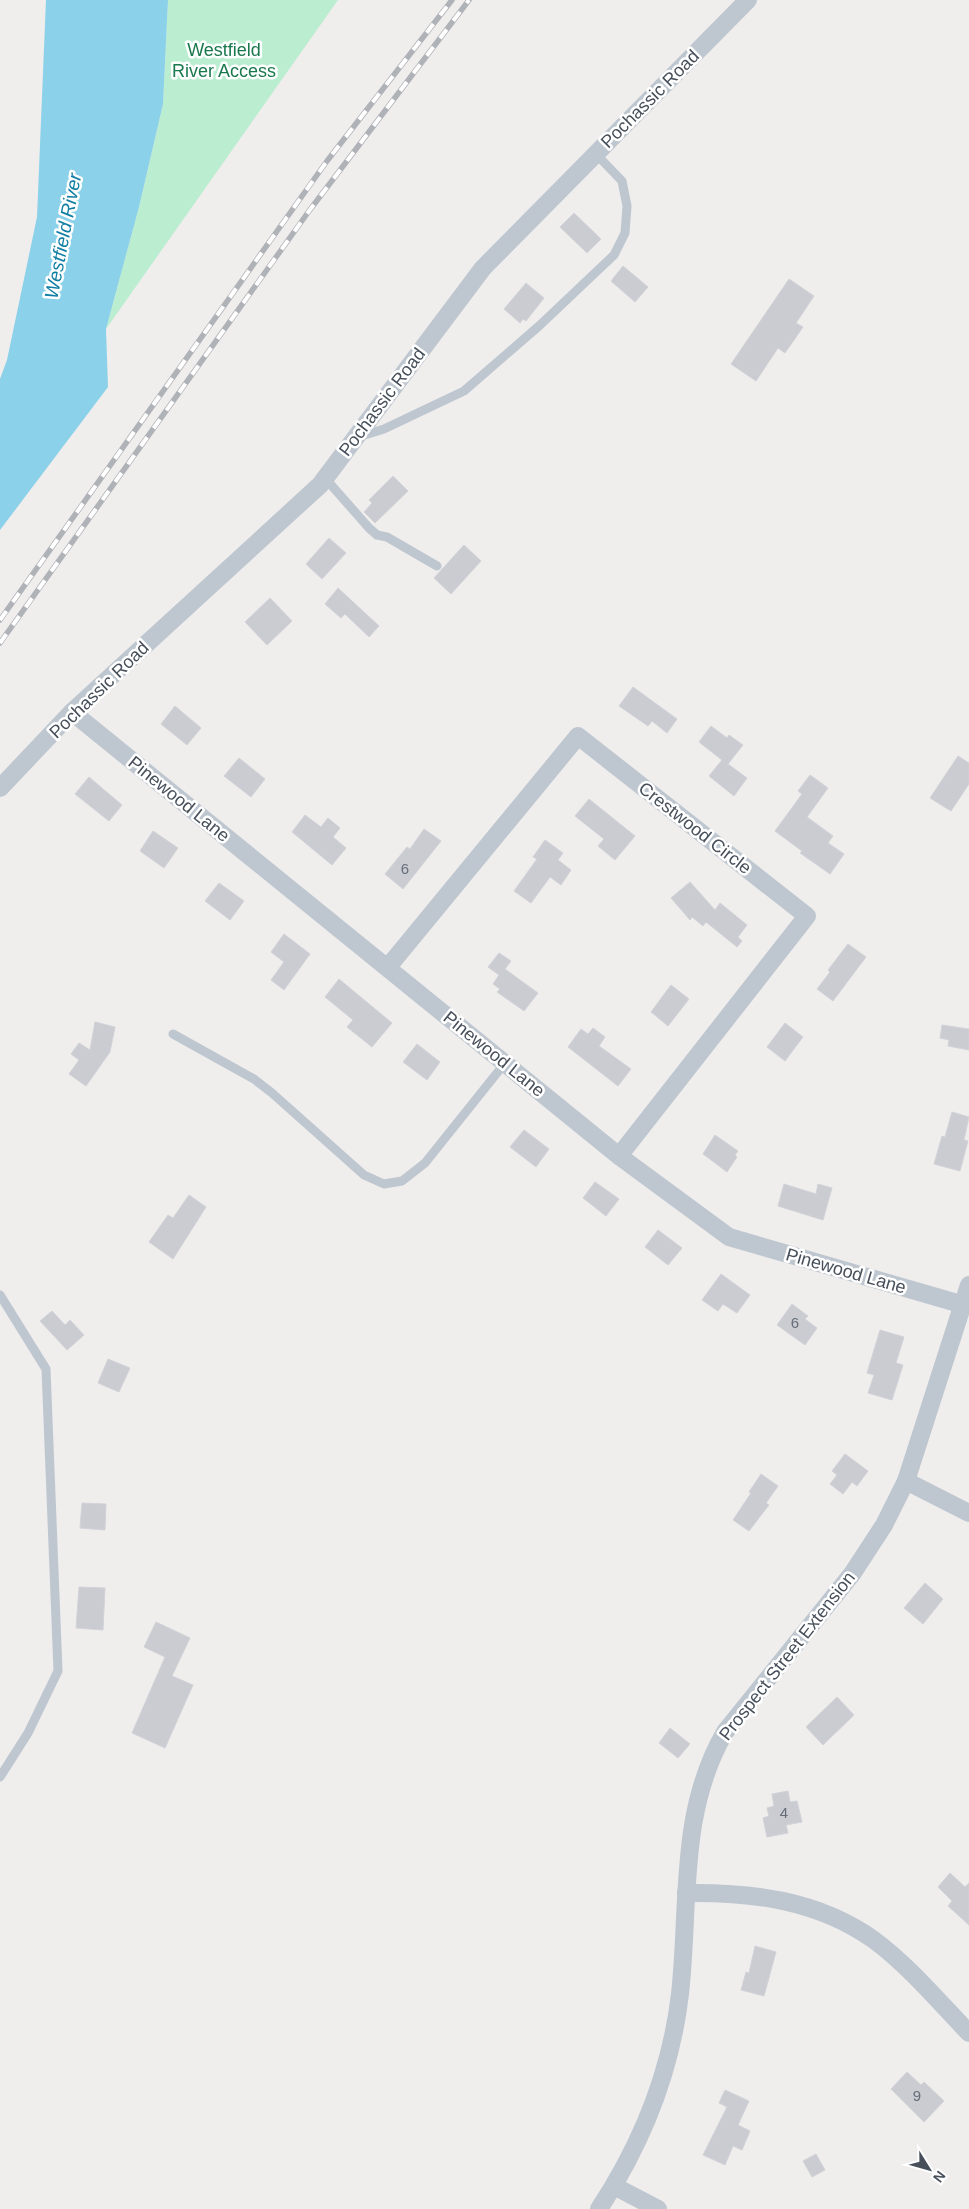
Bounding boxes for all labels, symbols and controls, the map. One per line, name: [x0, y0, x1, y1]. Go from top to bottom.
park label: Westfield River Access: [172, 40, 276, 81]
street label: Pochassic Road: [597, 46, 703, 152]
water label: Westfield River: [41, 171, 86, 301]
street label: Pochassic Road: [335, 344, 429, 460]
street label: Pochassic Road: [45, 638, 153, 742]
street label: Pinewood Lane: [124, 752, 234, 846]
street label: Crestwood Circle: [635, 778, 755, 878]
house number: 6: [401, 860, 409, 877]
street label: Pinewood Lane: [439, 1007, 549, 1101]
street label: Pinewood Lane: [784, 1244, 908, 1298]
house number: 6: [791, 1314, 799, 1331]
street label: Prospect Street Extension: [715, 1568, 859, 1744]
house number: 4: [780, 1804, 788, 1821]
house number: 9: [913, 2087, 921, 2104]
north arrow: [904, 2144, 954, 2194]
text: N: [930, 2168, 949, 2186]

